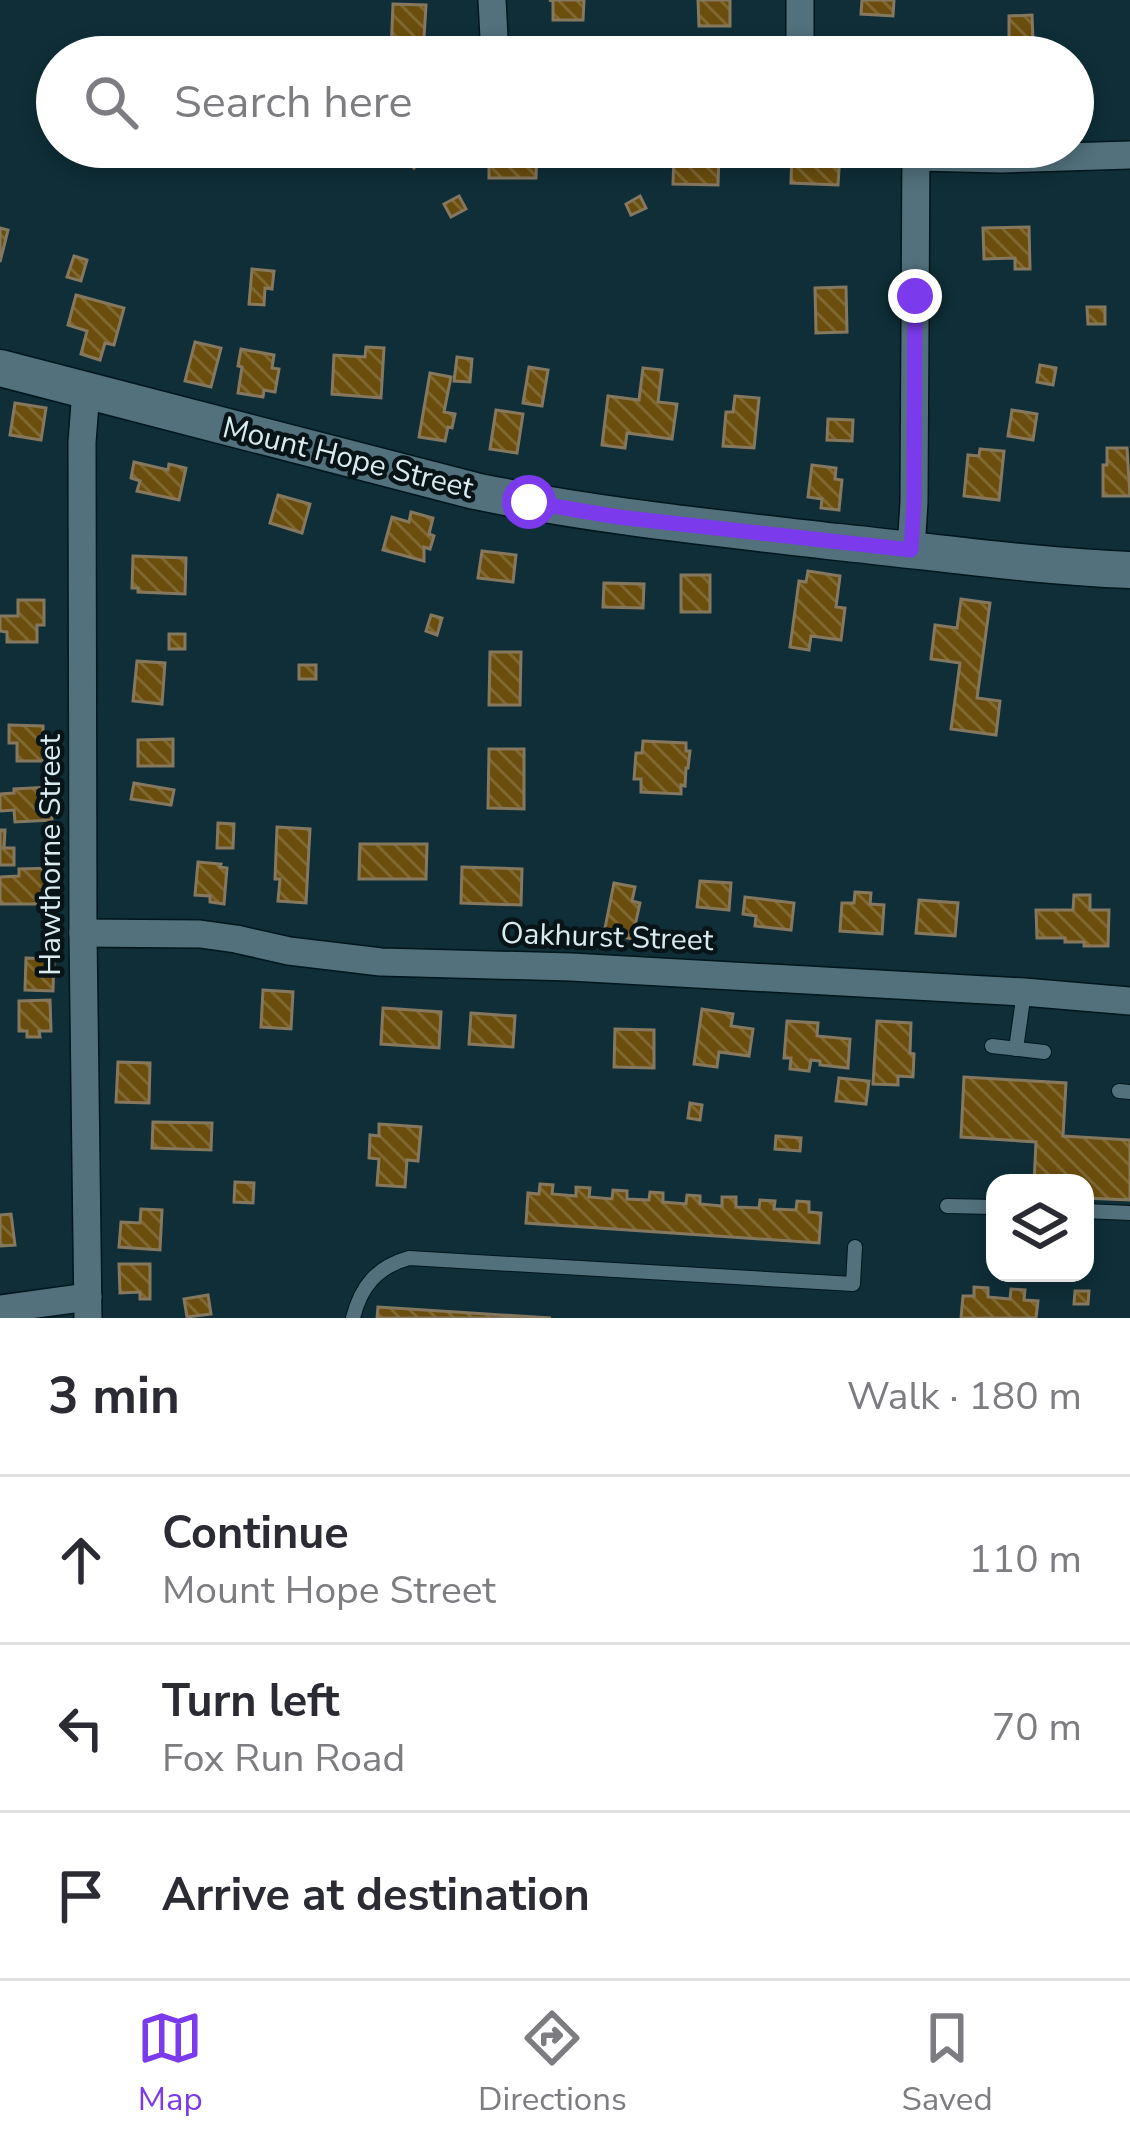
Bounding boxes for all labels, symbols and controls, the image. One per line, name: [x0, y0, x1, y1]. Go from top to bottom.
search box: [36, 36, 1094, 168]
icon: search: [78, 69, 144, 135]
text: Search here: [174, 72, 413, 133]
route end: [888, 269, 942, 323]
street label: Mount Hope Street: [218, 407, 478, 509]
route start: [502, 475, 556, 529]
street label: Hawthorne Street: [30, 734, 71, 976]
street label: Oakhurst Street: [500, 913, 715, 961]
map controls: [986, 1174, 1094, 1282]
button: layers: [986, 1174, 1094, 1282]
text: 3 min: [48, 1361, 180, 1431]
text: Walk · 180 m: [847, 1370, 1082, 1423]
text: Continue: [162, 1503, 349, 1564]
icon: ahead: [48, 1527, 114, 1593]
text: 110 m: [968, 1533, 1082, 1586]
text: Mount Hope Street: [162, 1564, 496, 1617]
text: Turn left: [162, 1671, 340, 1732]
icon: left: [48, 1695, 114, 1761]
text: 70 m: [992, 1701, 1082, 1754]
text: Fox Run Road: [162, 1732, 405, 1785]
icon: arrive: [48, 1863, 114, 1929]
text: Arrive at destination: [162, 1865, 590, 1926]
tab: Map: [137, 2005, 203, 2122]
tab: Directions: [478, 2005, 627, 2122]
tab: Saved: [901, 2005, 993, 2122]

